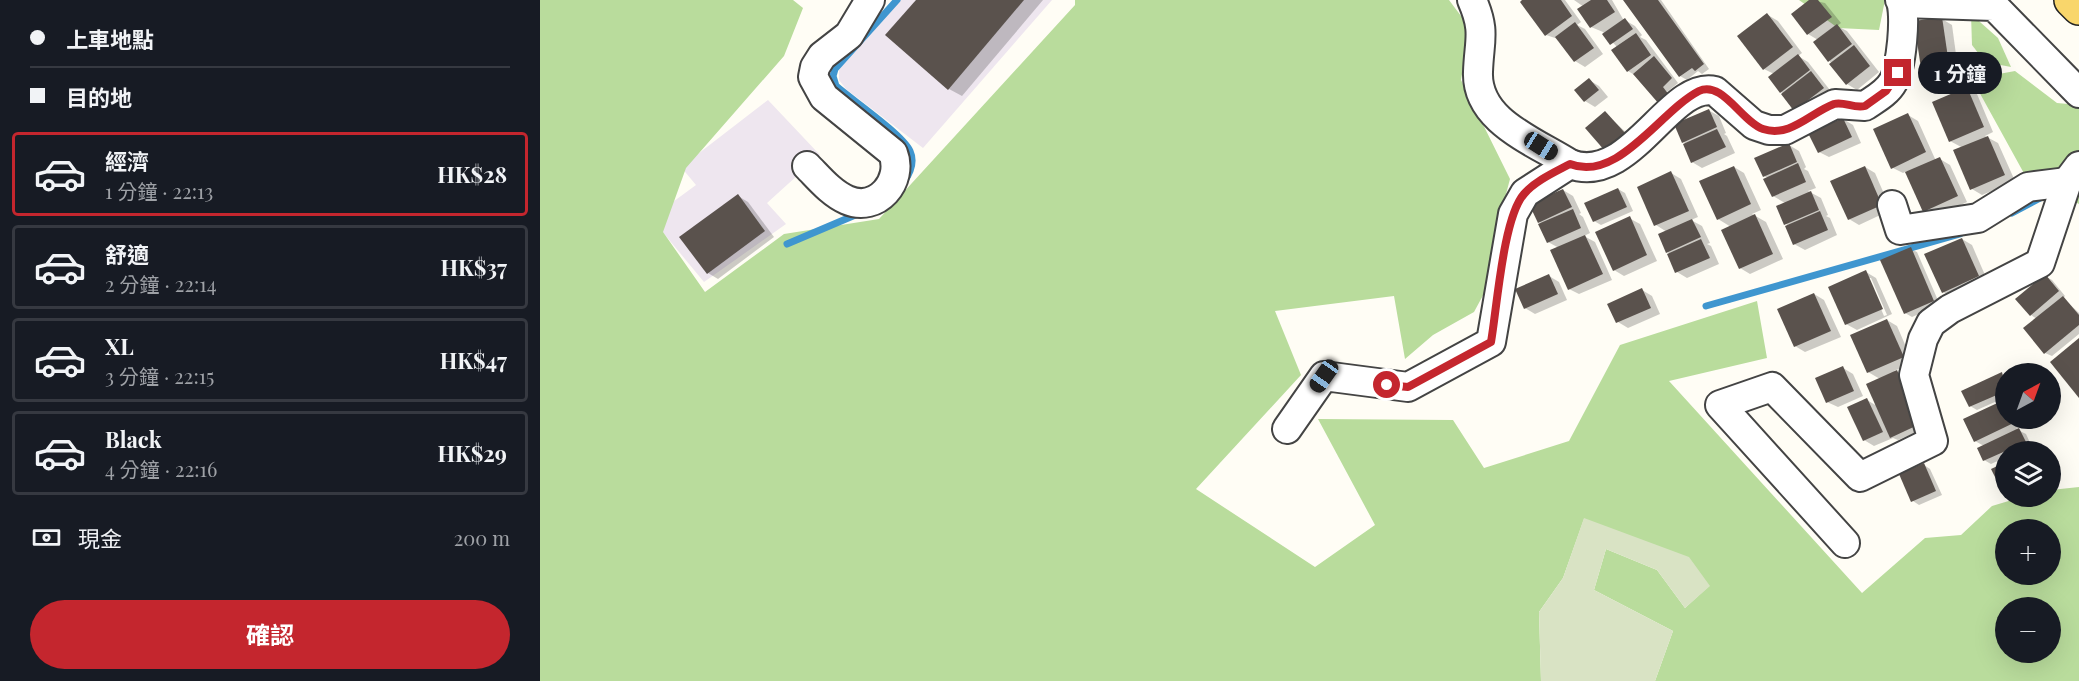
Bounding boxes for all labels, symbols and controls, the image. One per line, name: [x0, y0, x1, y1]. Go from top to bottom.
text: 上車地點: [66, 24, 154, 54]
callout: 1 分鐘: [1919, 52, 2003, 94]
route end: [1884, 59, 1911, 86]
text: 1 分鐘: [1934, 59, 1986, 86]
text: 目的地: [66, 82, 132, 112]
car: [1521, 129, 1561, 163]
text: 經濟: [105, 146, 149, 176]
icon: car: [33, 147, 87, 201]
text: HK$28: [437, 159, 507, 189]
text: 1 分鐘 · 22:13: [105, 177, 213, 204]
text: 舒適: [105, 239, 149, 269]
icon: car: [33, 240, 87, 294]
text: HK$37: [440, 252, 507, 282]
text: 2 分鐘 · 22:14: [105, 270, 217, 297]
text: XL: [105, 331, 134, 361]
icon: car: [33, 333, 87, 387]
text: HK$47: [440, 345, 507, 375]
car: [1306, 356, 1342, 396]
text: 3 分鐘 · 22:15: [105, 362, 214, 389]
north arrow: [1995, 363, 2061, 429]
map controls: [1995, 363, 2061, 663]
route start: [1373, 371, 1400, 398]
text: Black: [105, 424, 162, 454]
icon: car: [33, 426, 87, 480]
text: HK$29: [437, 438, 507, 468]
button: layers: [1995, 441, 2061, 507]
text: 4 分鐘 · 22:16: [105, 455, 217, 482]
button: +: [1995, 519, 2061, 585]
icon: cash: [30, 521, 63, 554]
text: 現金: [78, 523, 122, 553]
text: 200 m: [454, 524, 510, 551]
button: −: [1995, 597, 2061, 663]
button: 確認: [30, 600, 510, 669]

